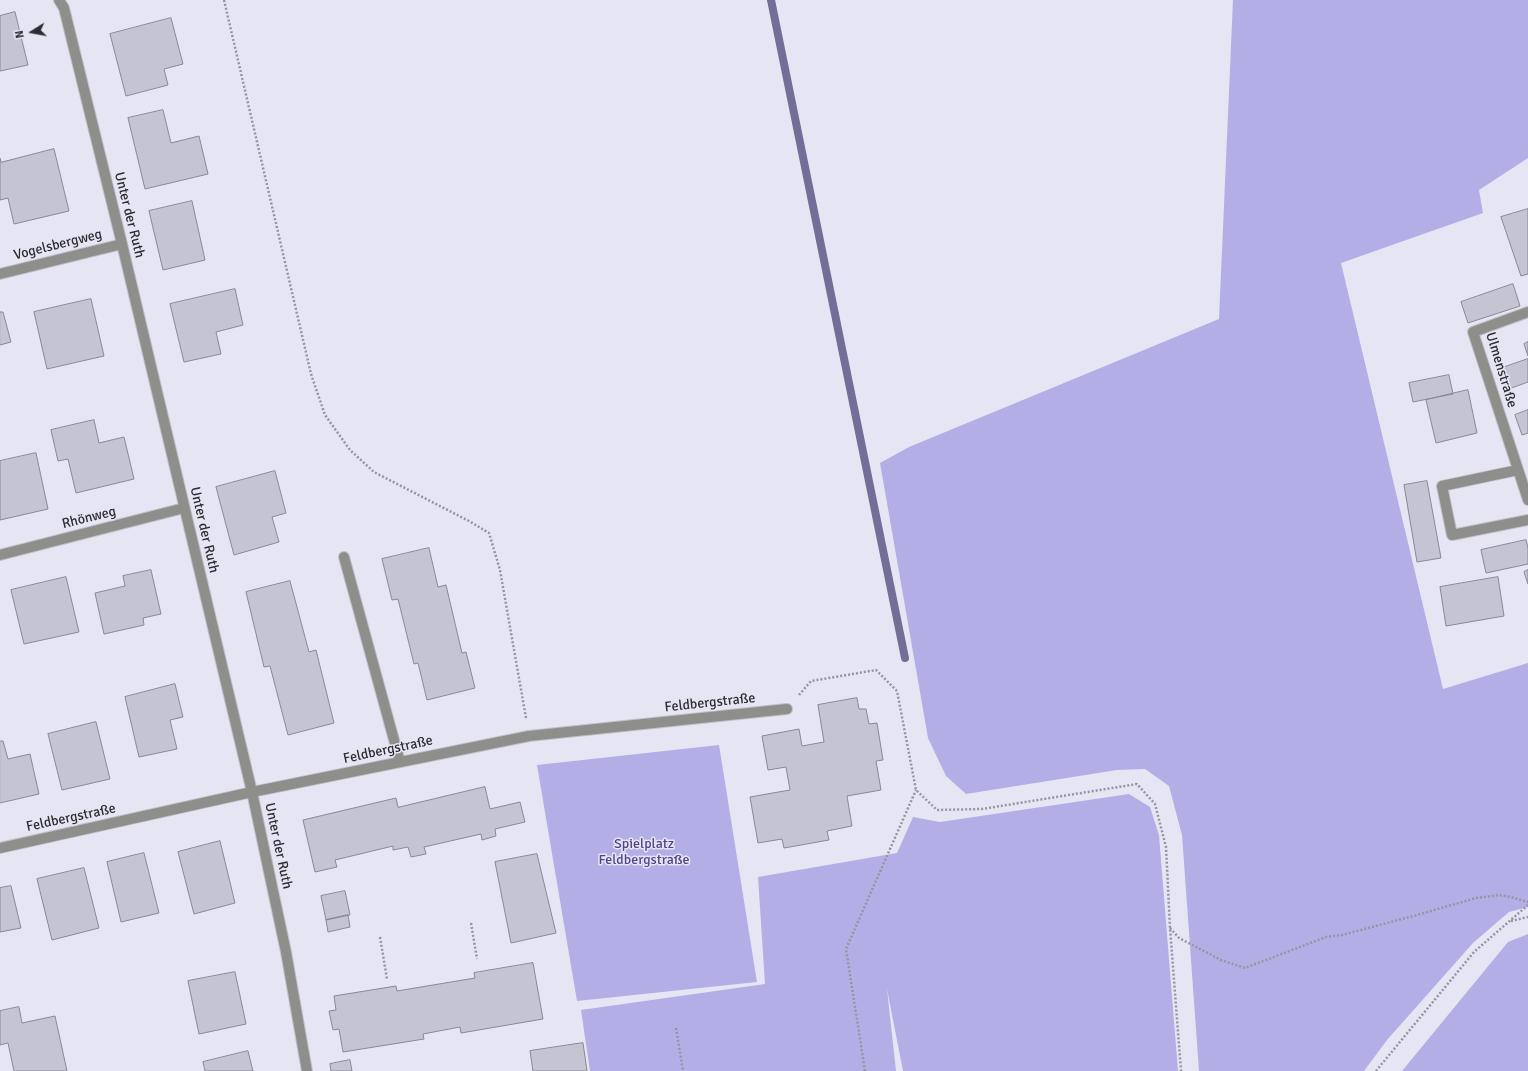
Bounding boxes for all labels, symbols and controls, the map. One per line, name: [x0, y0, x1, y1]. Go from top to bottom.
north arrow: [12, 12, 52, 52]
text: N: [13, 29, 27, 39]
street label: Unter der Ruth: [110, 170, 148, 260]
street label: Vogelsbergweg: [12, 226, 104, 264]
street label: Ulmenstraße: [1482, 330, 1520, 410]
street label: Unter der Ruth: [186, 485, 222, 575]
street label: Rhönweg: [60, 503, 118, 533]
street label: Feldbergstraße: [664, 690, 756, 716]
street label: Feldbergstraße: [342, 732, 434, 768]
street label: Feldbergstraße: [25, 800, 117, 836]
street label: Unter der Ruth: [261, 801, 295, 891]
park label: Spielplatz Feldbergstraße: [598, 836, 690, 868]

